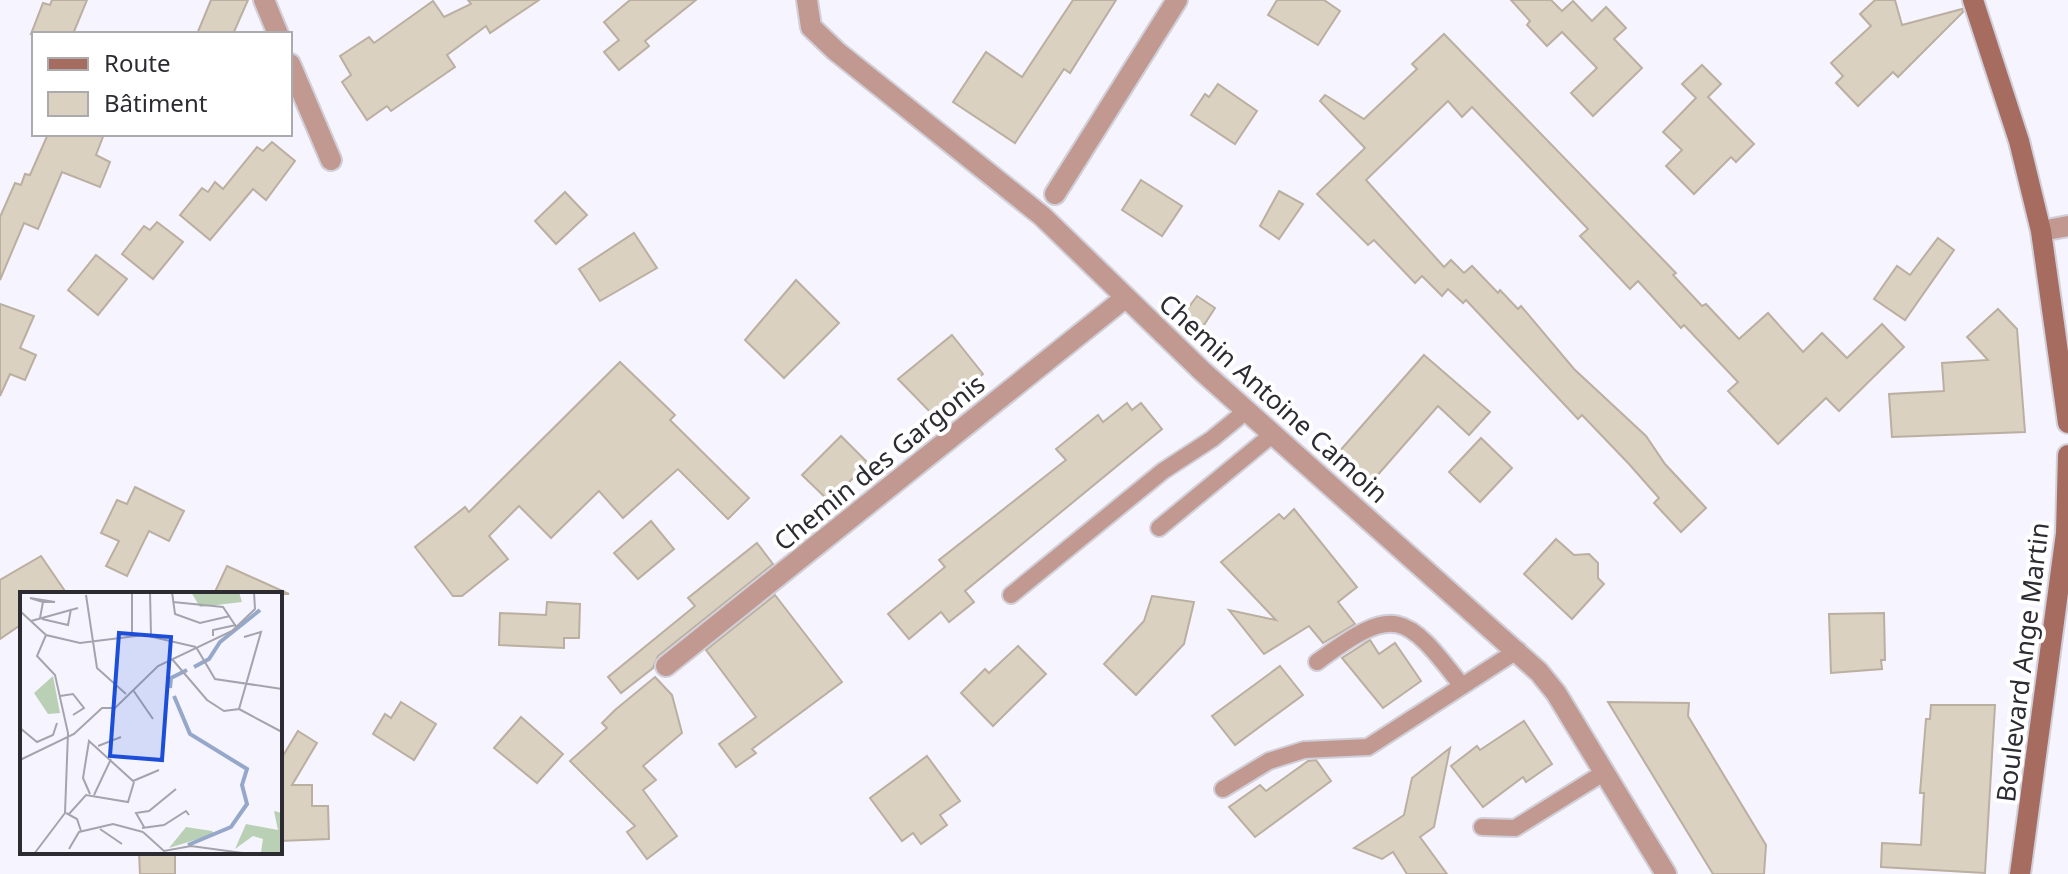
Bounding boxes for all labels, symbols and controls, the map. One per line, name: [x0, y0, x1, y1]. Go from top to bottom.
legend: [32, 32, 292, 136]
text: Route: [104, 46, 170, 79]
text: Bâtiment: [104, 86, 208, 119]
street label: Chemin Antoine Camoin: [1152, 285, 1396, 511]
street label: Chemin des Gargonis: [766, 366, 992, 558]
street label: Boulevard Ange Martin: [1987, 520, 2057, 804]
inset map: [20, 592, 282, 854]

